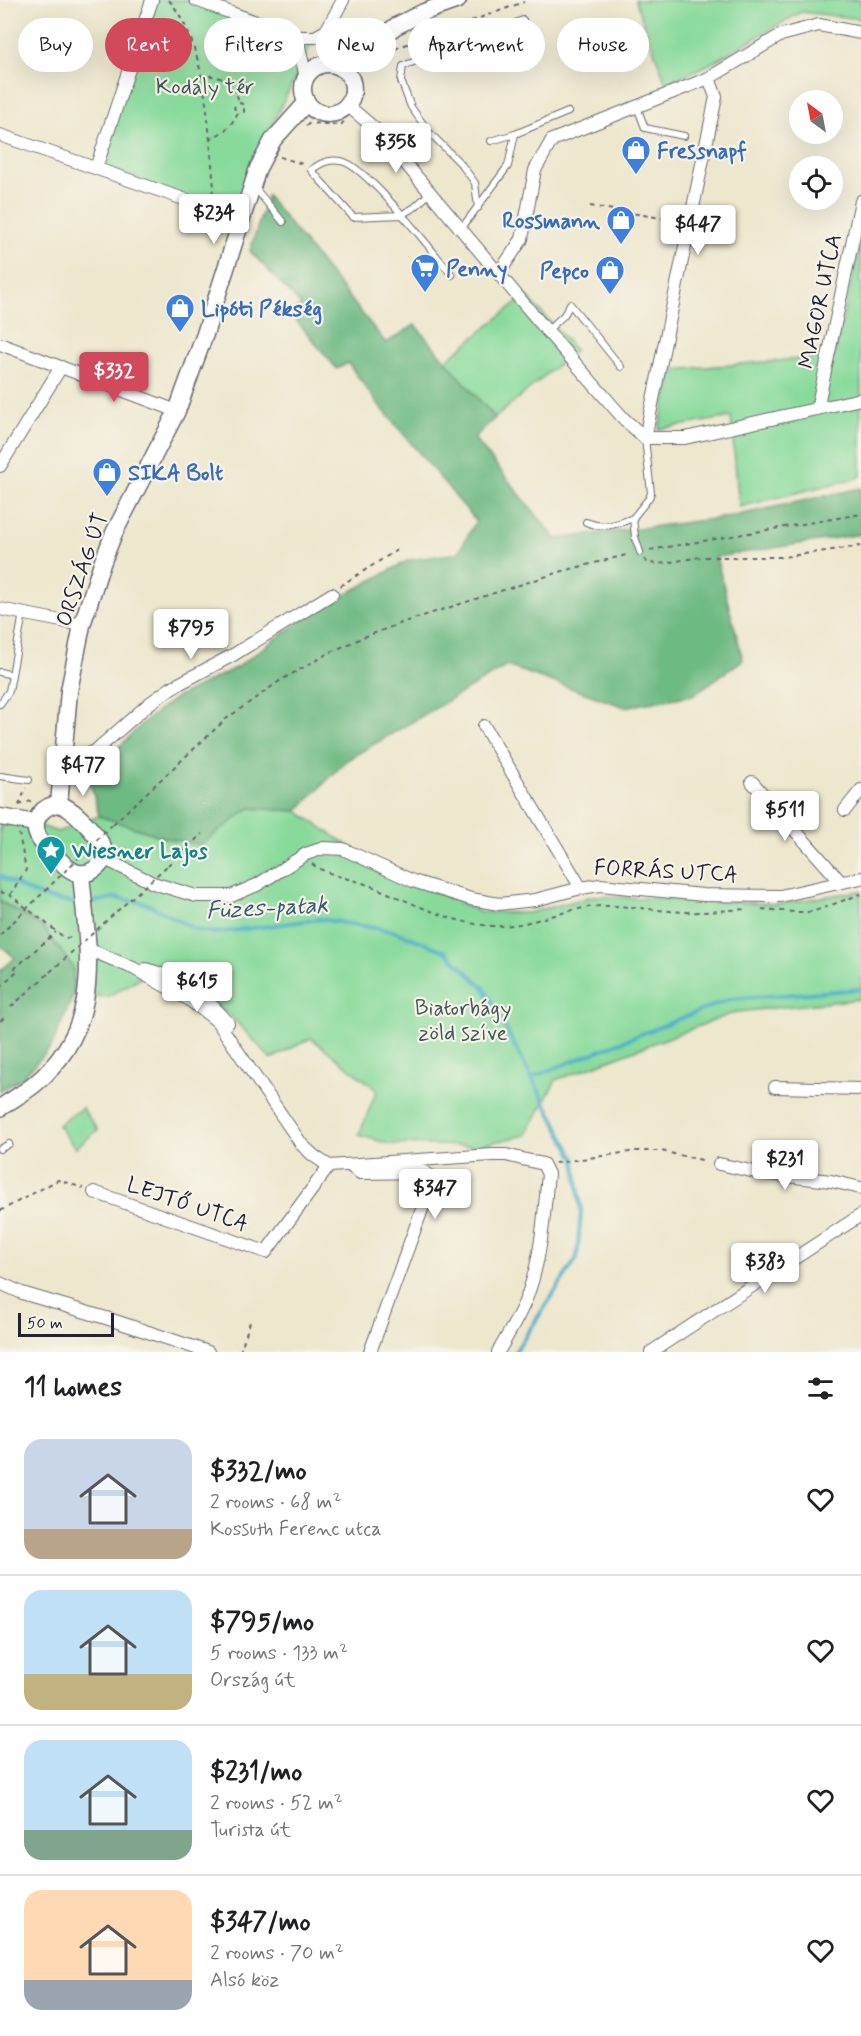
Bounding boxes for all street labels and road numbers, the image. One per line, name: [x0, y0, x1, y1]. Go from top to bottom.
street label: MAGOR UTCA: [793, 231, 849, 371]
street label: ORSZÁG ÚT: [49, 509, 115, 630]
street label: FORRÁS UTCA: [593, 853, 739, 890]
street label: LEJTŐ UTCA: [123, 1170, 252, 1239]

